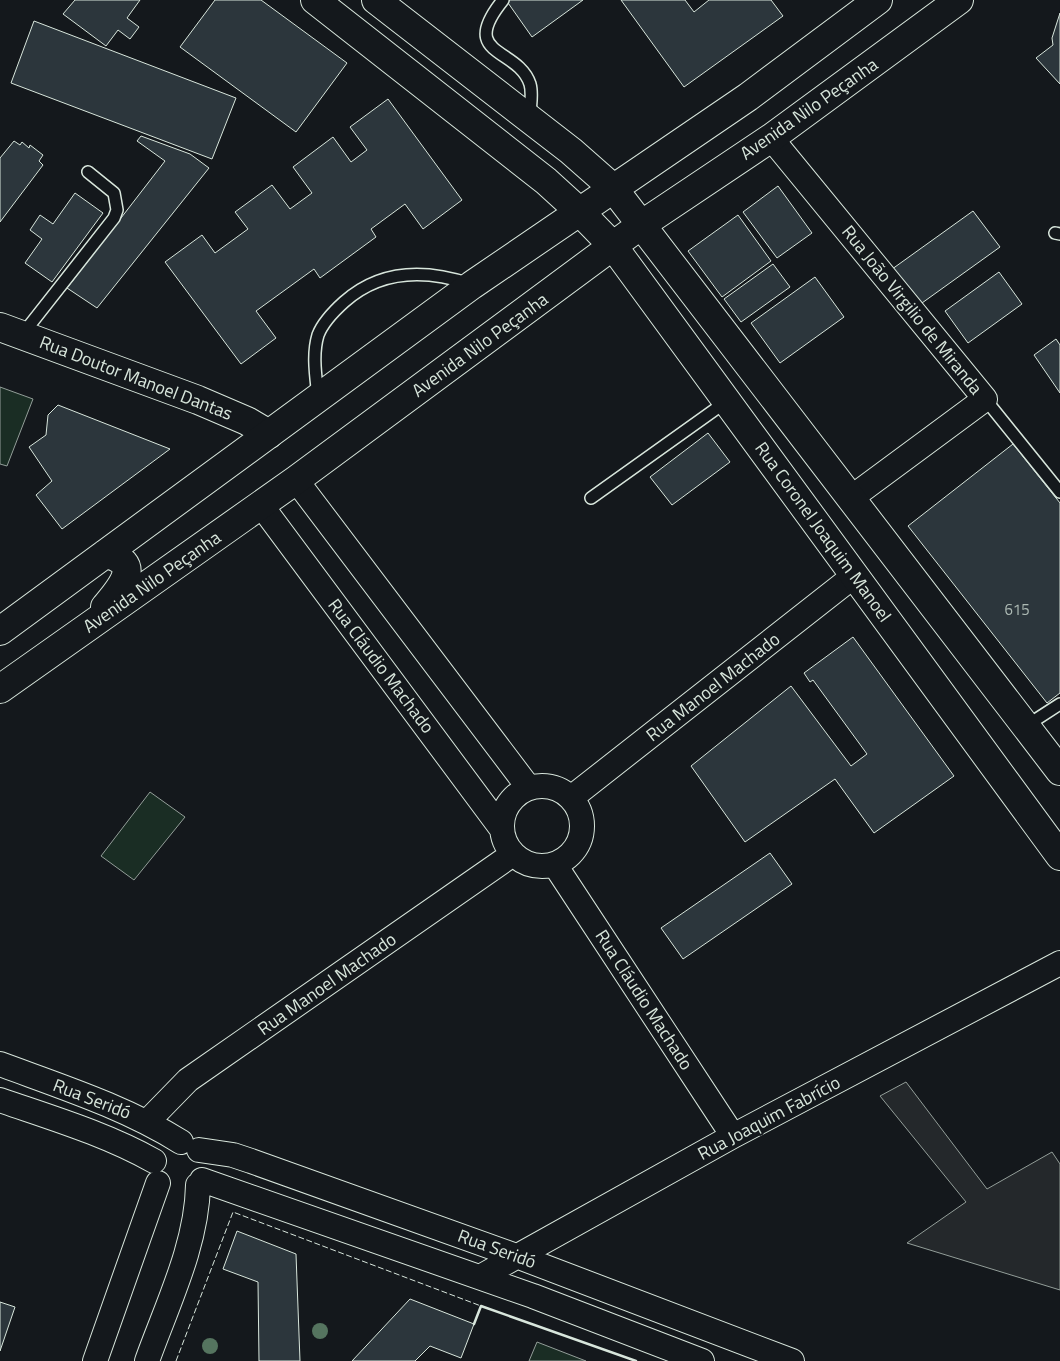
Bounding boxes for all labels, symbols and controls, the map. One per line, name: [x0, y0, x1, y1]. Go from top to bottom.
street label: Avenida Nilo Peçanha: [734, 51, 883, 166]
street label: Rua João Virgilio de Miranda: [835, 219, 989, 400]
street label: Avenida Nilo Peçanha: [406, 286, 553, 403]
street label: Rua Doutor Manoel Dantas: [36, 328, 237, 427]
street label: Rua Coronel Joaquim Manoel: [749, 436, 898, 628]
street label: Avenida Nilo Peçanha: [77, 524, 226, 639]
street label: Rua Cláudio Machado: [322, 593, 441, 739]
house number: 615: [1004, 598, 1030, 621]
street label: Rua Manoel Machado: [640, 626, 786, 748]
street label: Rua Cláudio Machado: [589, 924, 700, 1075]
street label: Rua Manoel Machado: [252, 926, 402, 1042]
street label: Rua Joaquim Fabrício: [693, 1069, 845, 1167]
street label: Rua Seridó: [49, 1071, 135, 1126]
street label: Rua Seridó: [454, 1222, 540, 1275]

